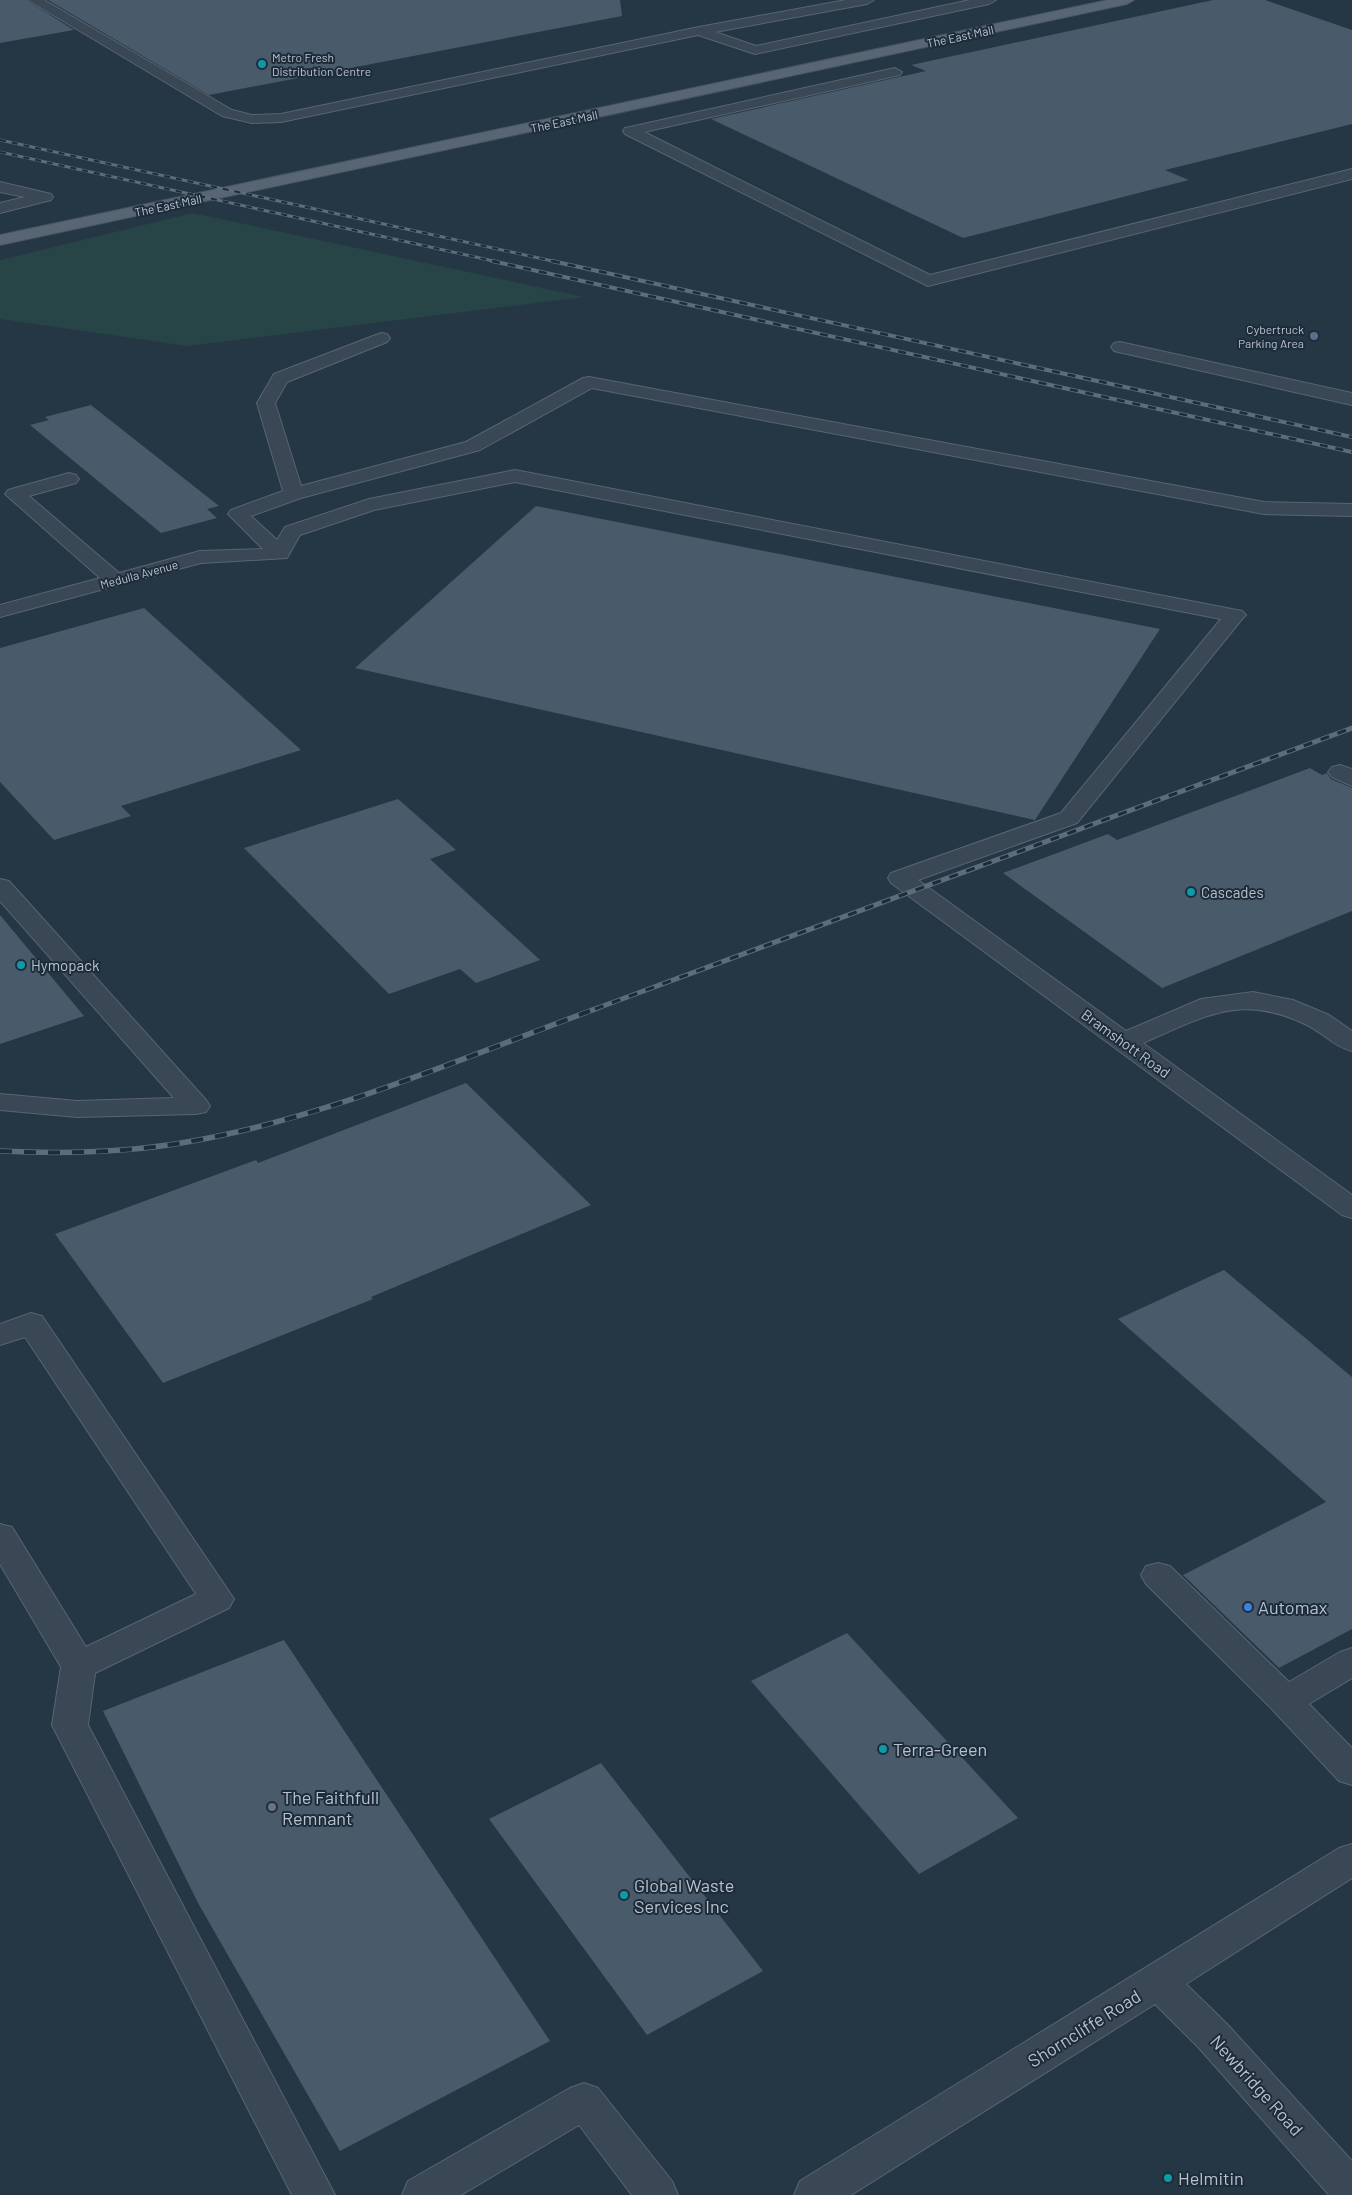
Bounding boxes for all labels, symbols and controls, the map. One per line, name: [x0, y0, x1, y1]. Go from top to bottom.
street label: The East Mall: [925, 22, 995, 50]
place label: Metro Fresh Distribution Centre: [272, 50, 371, 78]
marker: Metro Fresh Distribution Centre: [256, 58, 268, 70]
street label: The East Mall: [529, 107, 599, 135]
street label: The East Mall: [133, 191, 203, 219]
place label: Cybertruck Parking Area: [1238, 322, 1304, 350]
marker: Cybertruck Parking Area: [1308, 330, 1320, 342]
street label: Medulla Avenue: [98, 557, 180, 591]
place label: Cascades: [1201, 883, 1264, 901]
marker: Cascades: [1185, 886, 1197, 898]
place label: Hymopack: [31, 956, 100, 974]
marker: Hymopack: [15, 959, 27, 971]
street label: Bramshott Road: [1078, 1005, 1174, 1081]
place label: Automax: [1258, 1596, 1328, 1618]
marker: Automax: [1242, 1601, 1254, 1613]
place label: Terra-Green: [893, 1738, 987, 1760]
marker: Terra-Green: [877, 1743, 889, 1755]
place label: The Faithfull Remnant: [282, 1786, 379, 1829]
marker: The Faithfull Remnant: [266, 1801, 278, 1813]
place label: Global Waste Services Inc: [634, 1874, 734, 1917]
marker: Global Waste Services Inc: [618, 1889, 630, 1901]
street label: Shorncliffe Road: [1023, 1984, 1145, 2072]
street label: Newbridge Road: [1206, 2030, 1308, 2140]
place label: Helmitin: [1178, 2167, 1244, 2189]
marker: Helmitin: [1162, 2172, 1174, 2184]

